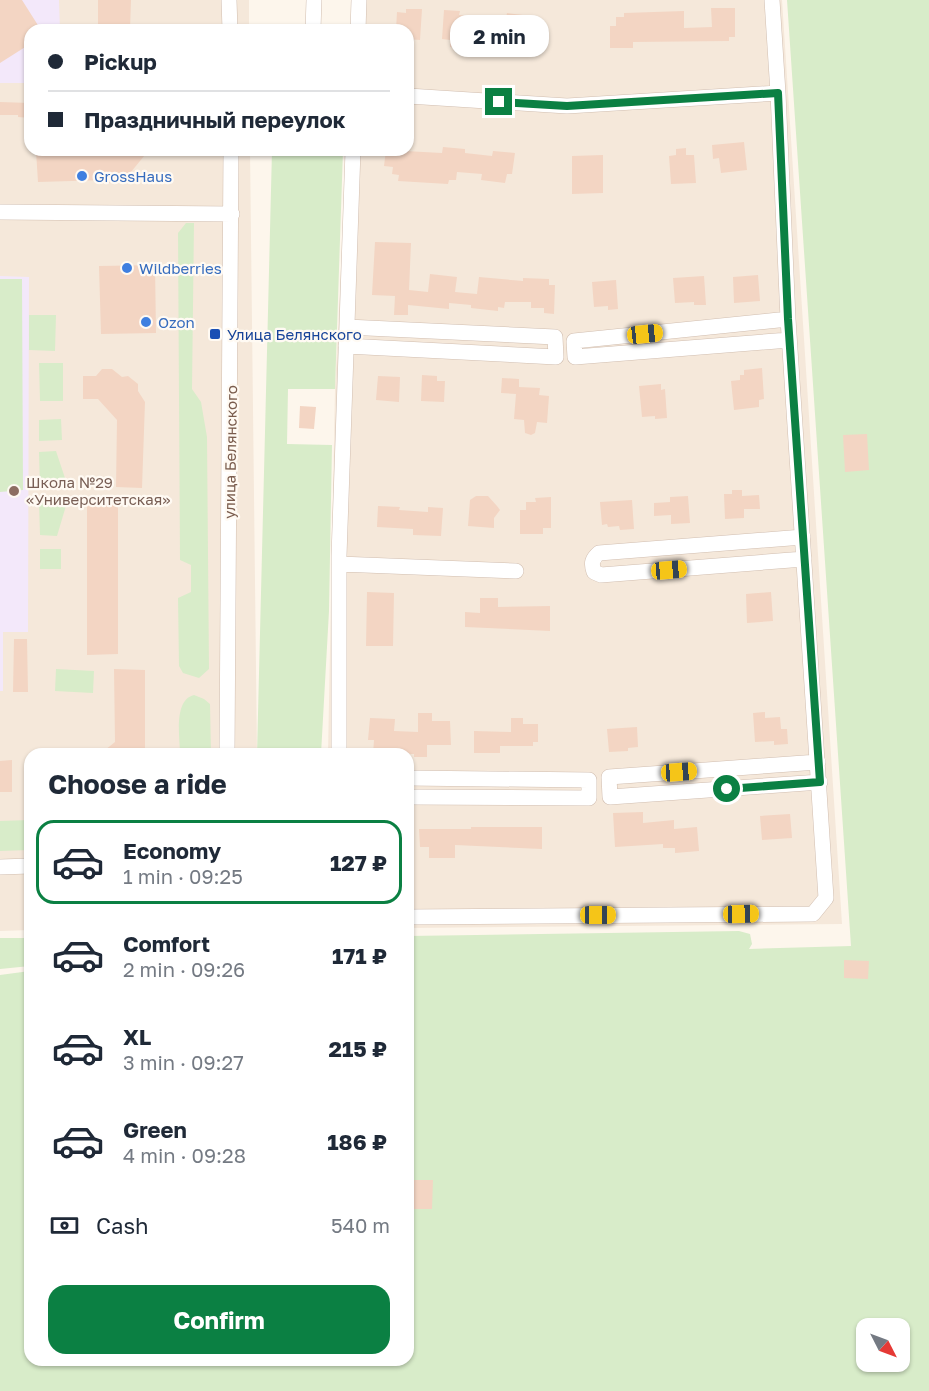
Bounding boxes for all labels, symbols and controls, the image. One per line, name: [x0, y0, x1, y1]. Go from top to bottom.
callout: 2 min: [450, 15, 548, 57]
text: 2 min: [473, 24, 526, 48]
text: Pickup: [84, 48, 157, 75]
route end: [485, 88, 512, 115]
text: Праздничный переулок: [84, 106, 345, 133]
place label: GrossHaus: [94, 167, 172, 185]
marker: GrossHaus: [75, 169, 89, 183]
place label: Wildberries: [139, 259, 222, 277]
marker: Wildberries: [120, 261, 134, 275]
place label: Ozon: [158, 313, 195, 331]
marker: Ozon: [139, 315, 153, 329]
car: [626, 323, 664, 345]
place label: Улица Белянского: [227, 325, 362, 343]
marker: Улица Белянского: [208, 327, 222, 341]
street label: улица Белянского: [220, 385, 240, 519]
place label: Школа №29 «Университетская»: [26, 473, 171, 508]
marker: Школа №29 «Университетская»: [7, 484, 21, 498]
car: [650, 559, 688, 581]
car: [660, 762, 698, 782]
text: Choose a ride: [48, 768, 227, 800]
route start: [713, 775, 740, 802]
icon: car: [51, 835, 105, 889]
text: Economy: [123, 837, 221, 864]
text: 127 ₽: [330, 849, 387, 876]
text: 1 min · 09:25: [123, 864, 243, 888]
car: [723, 905, 759, 923]
car: [580, 906, 616, 924]
icon: car: [51, 928, 105, 982]
text: Comfort: [123, 930, 210, 957]
text: 171 ₽: [332, 942, 387, 969]
text: 2 min · 09:26: [123, 957, 245, 981]
icon: car: [51, 1021, 105, 1075]
text: XL: [123, 1023, 151, 1050]
text: 215 ₽: [328, 1035, 387, 1062]
text: 3 min · 09:27: [123, 1050, 244, 1074]
icon: car: [51, 1114, 105, 1168]
text: Green: [123, 1116, 187, 1143]
text: 186 ₽: [327, 1128, 387, 1155]
text: 4 min · 09:28: [123, 1143, 246, 1167]
icon: cash: [48, 1209, 81, 1242]
text: Cash: [96, 1212, 149, 1239]
text: 540 m: [331, 1213, 390, 1237]
button: Confirm: [48, 1285, 390, 1354]
north arrow: [856, 1318, 910, 1372]
map controls: [856, 1318, 910, 1372]

